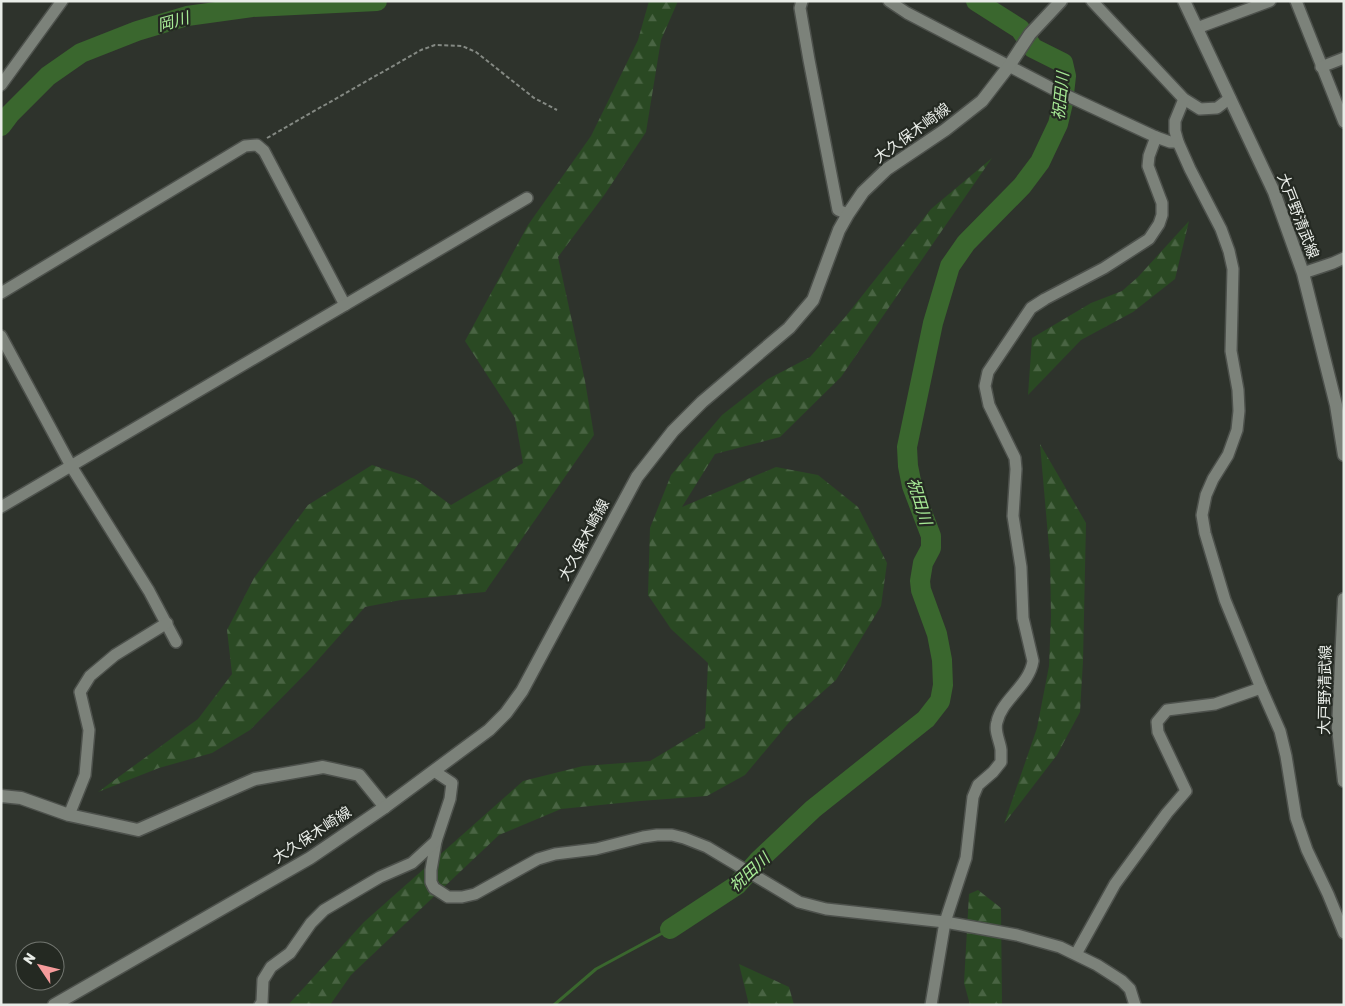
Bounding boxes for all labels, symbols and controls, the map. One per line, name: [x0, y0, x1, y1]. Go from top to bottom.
water label: 岡川: [155, 8, 193, 35]
water label: 祝田川: [1049, 69, 1073, 121]
street label: 大久保木崎線: [870, 99, 954, 167]
street label: 大戸野清武線: [1273, 171, 1323, 261]
water label: 祝田川: [903, 475, 936, 529]
street label: 大久保木崎線: [555, 496, 613, 584]
street label: 大戸野清武線: [1315, 645, 1335, 735]
street label: 大久保木崎線: [269, 803, 355, 867]
water label: 祝田川: [725, 848, 775, 896]
north arrow: [15, 941, 65, 991]
text: N: [20, 950, 40, 968]

